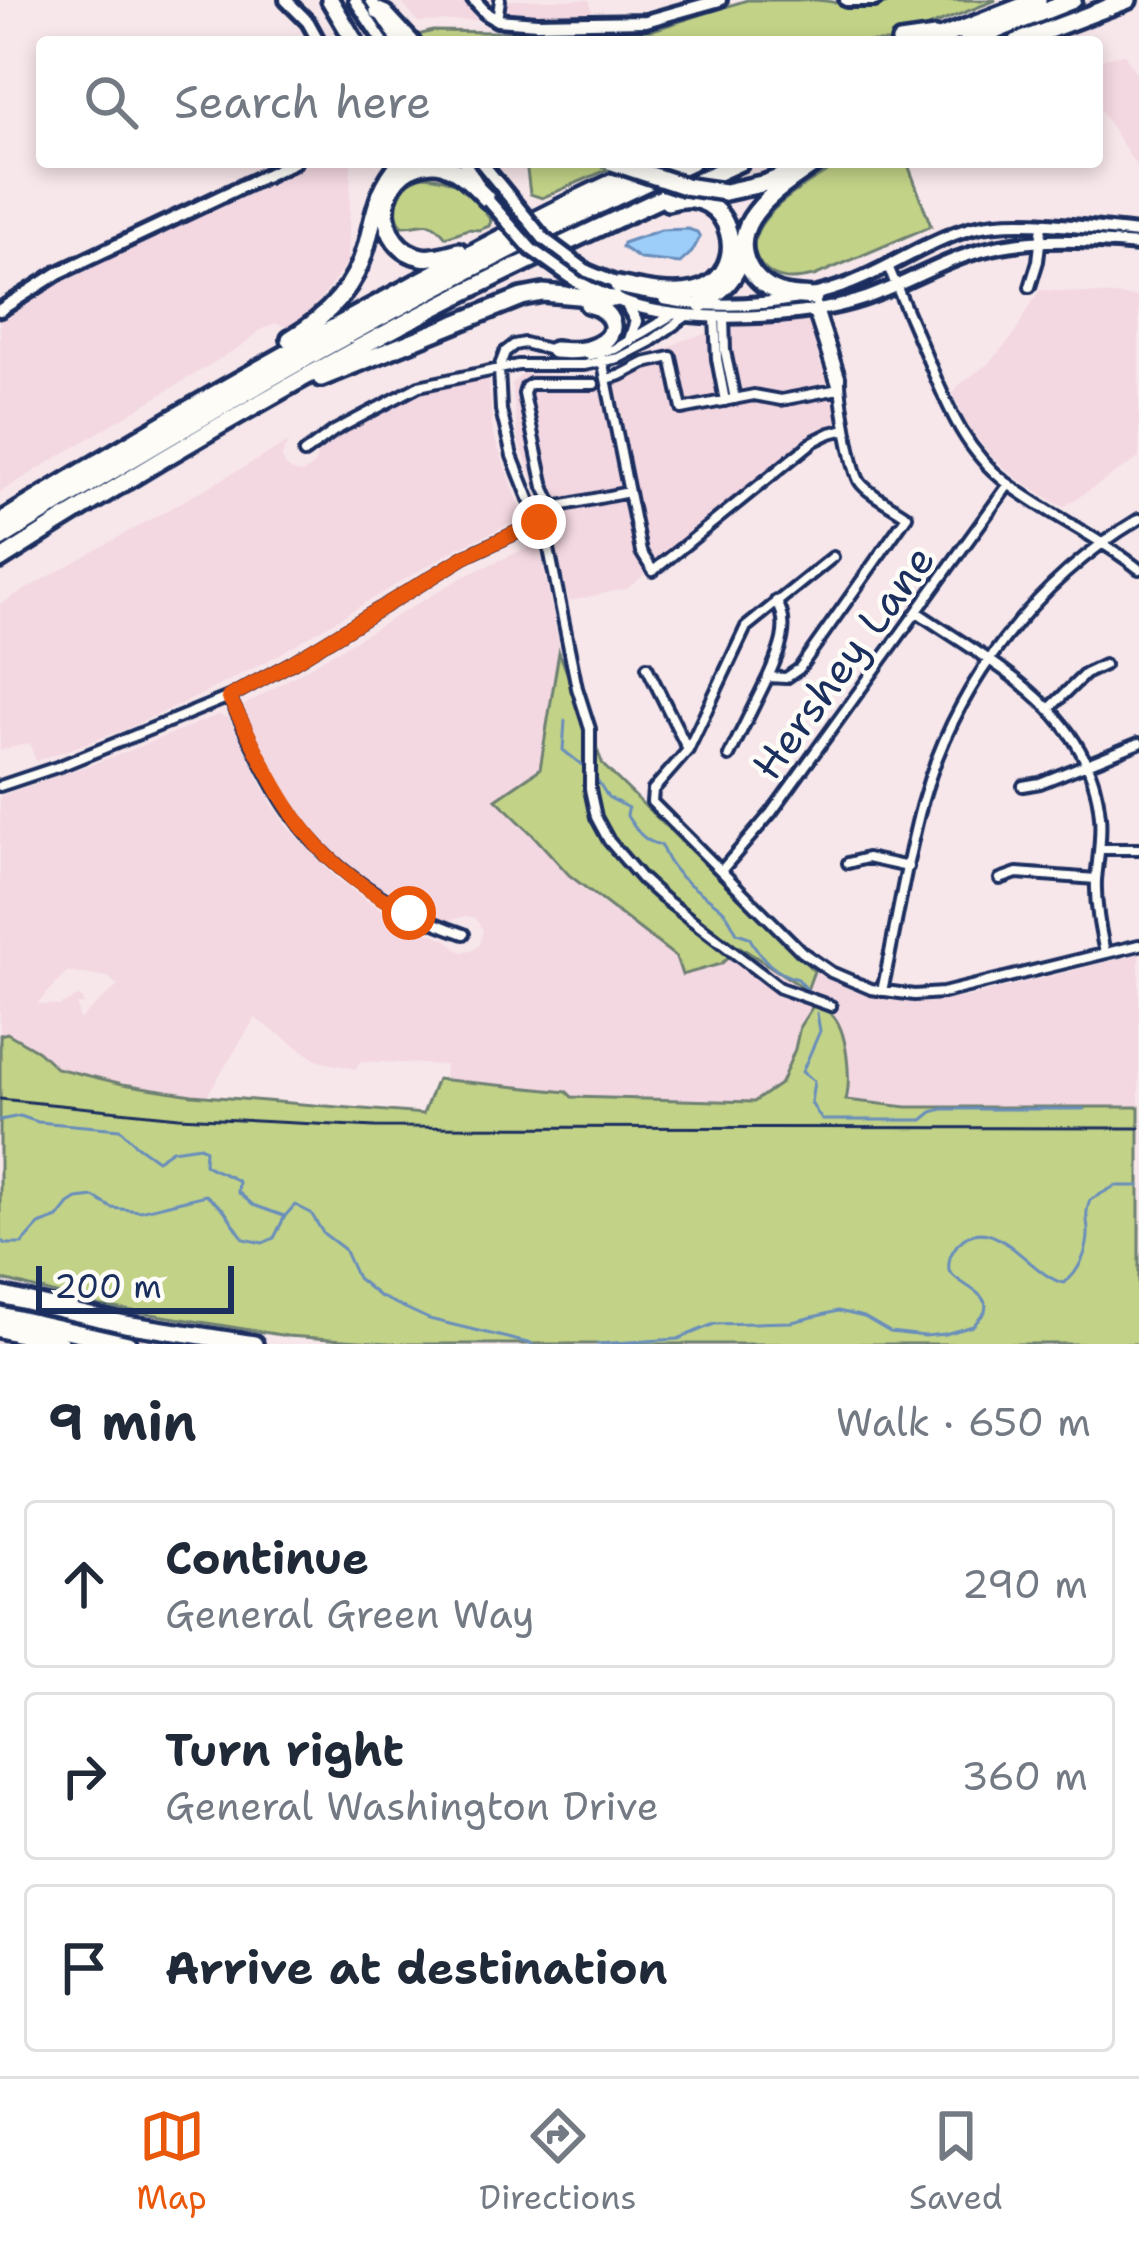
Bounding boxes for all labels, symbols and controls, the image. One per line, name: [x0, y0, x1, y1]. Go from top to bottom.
search box: [36, 36, 1103, 168]
icon: search: [78, 69, 144, 135]
text: Search here: [174, 72, 431, 132]
route end: [512, 495, 566, 549]
street label: Hershey Lane: [739, 534, 947, 790]
route start: [382, 886, 436, 940]
scale bar: [36, 1260, 234, 1313]
text: 200 m: [54, 1264, 162, 1309]
text: 9 min: [48, 1388, 197, 1456]
text: Walk · 650 m: [836, 1396, 1091, 1448]
text: Continue: [165, 1528, 369, 1588]
icon: ahead: [51, 1551, 117, 1617]
text: 290 m: [962, 1558, 1088, 1610]
text: General Green Way: [165, 1588, 535, 1640]
text: Turn right: [165, 1720, 404, 1780]
icon: right: [51, 1743, 117, 1809]
text: 360 m: [961, 1750, 1088, 1802]
text: General Washington Drive: [165, 1780, 659, 1832]
icon: arrive: [51, 1935, 117, 2001]
text: Arrive at destination: [165, 1938, 668, 1998]
tab: Map: [136, 2103, 207, 2220]
tab: Directions: [479, 2103, 637, 2220]
tab: Saved: [909, 2103, 1003, 2220]

